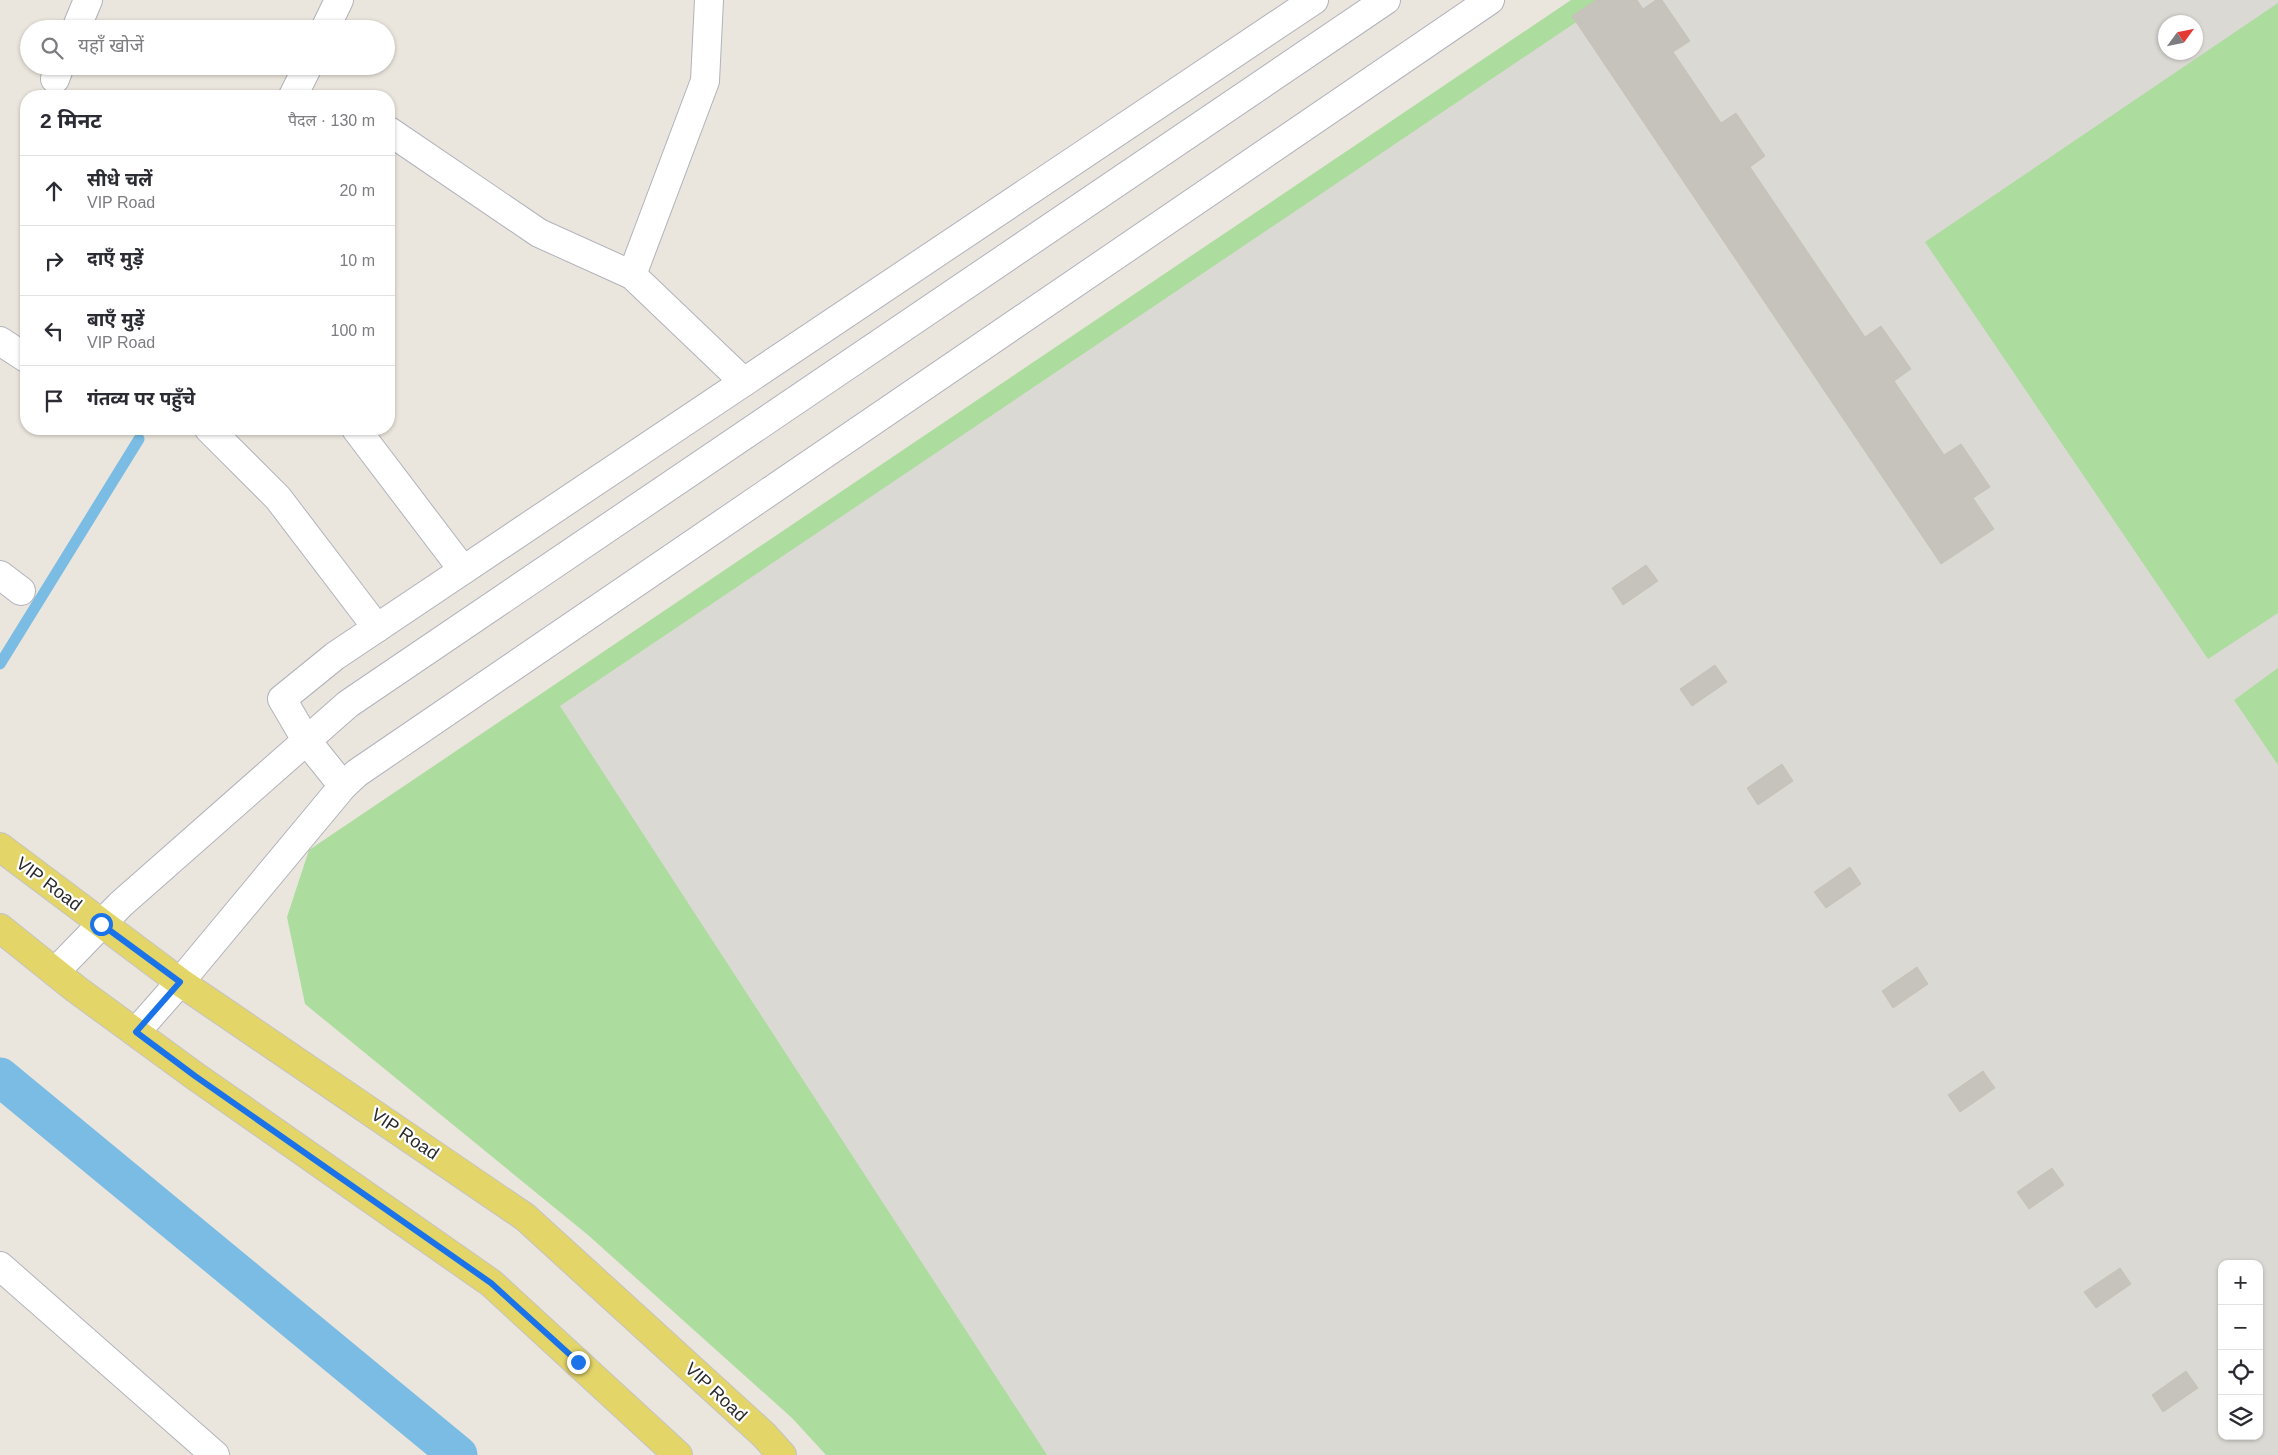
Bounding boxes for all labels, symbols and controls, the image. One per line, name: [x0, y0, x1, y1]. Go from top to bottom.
north arrow: [2158, 15, 2203, 60]
search box: [20, 20, 395, 75]
icon: search: [38, 34, 66, 62]
text: यहाँ खोजें: [78, 35, 144, 56]
text: 2 मिनट: [40, 109, 102, 132]
text: पैदल · 130 m: [288, 112, 375, 129]
text: सीधे चलें: [87, 169, 152, 190]
icon: ahead: [40, 177, 68, 205]
text: 20 m: [339, 182, 375, 199]
text: VIP Road: [87, 194, 155, 211]
icon: right: [40, 247, 68, 275]
text: दाएँ मुड़ें: [87, 248, 143, 269]
text: 10 m: [339, 252, 375, 269]
text: बाएँ मुड़ें: [87, 309, 144, 330]
icon: left: [40, 317, 68, 345]
text: 100 m: [331, 322, 375, 339]
text: VIP Road: [87, 334, 155, 351]
icon: arrive: [40, 387, 68, 415]
text: गंतव्य पर पहुँचे: [87, 388, 195, 409]
street label: VIP Road: [12, 853, 86, 915]
route start: [90, 913, 113, 936]
street label: VIP Road: [368, 1104, 442, 1164]
map controls: [2218, 1260, 2263, 1440]
button: +: [2218, 1260, 2263, 1305]
button: −: [2218, 1305, 2263, 1350]
button: locate: [2218, 1350, 2263, 1395]
route end: [567, 1351, 590, 1374]
street label: VIP Road: [681, 1359, 751, 1425]
button: layers: [2218, 1395, 2263, 1440]

